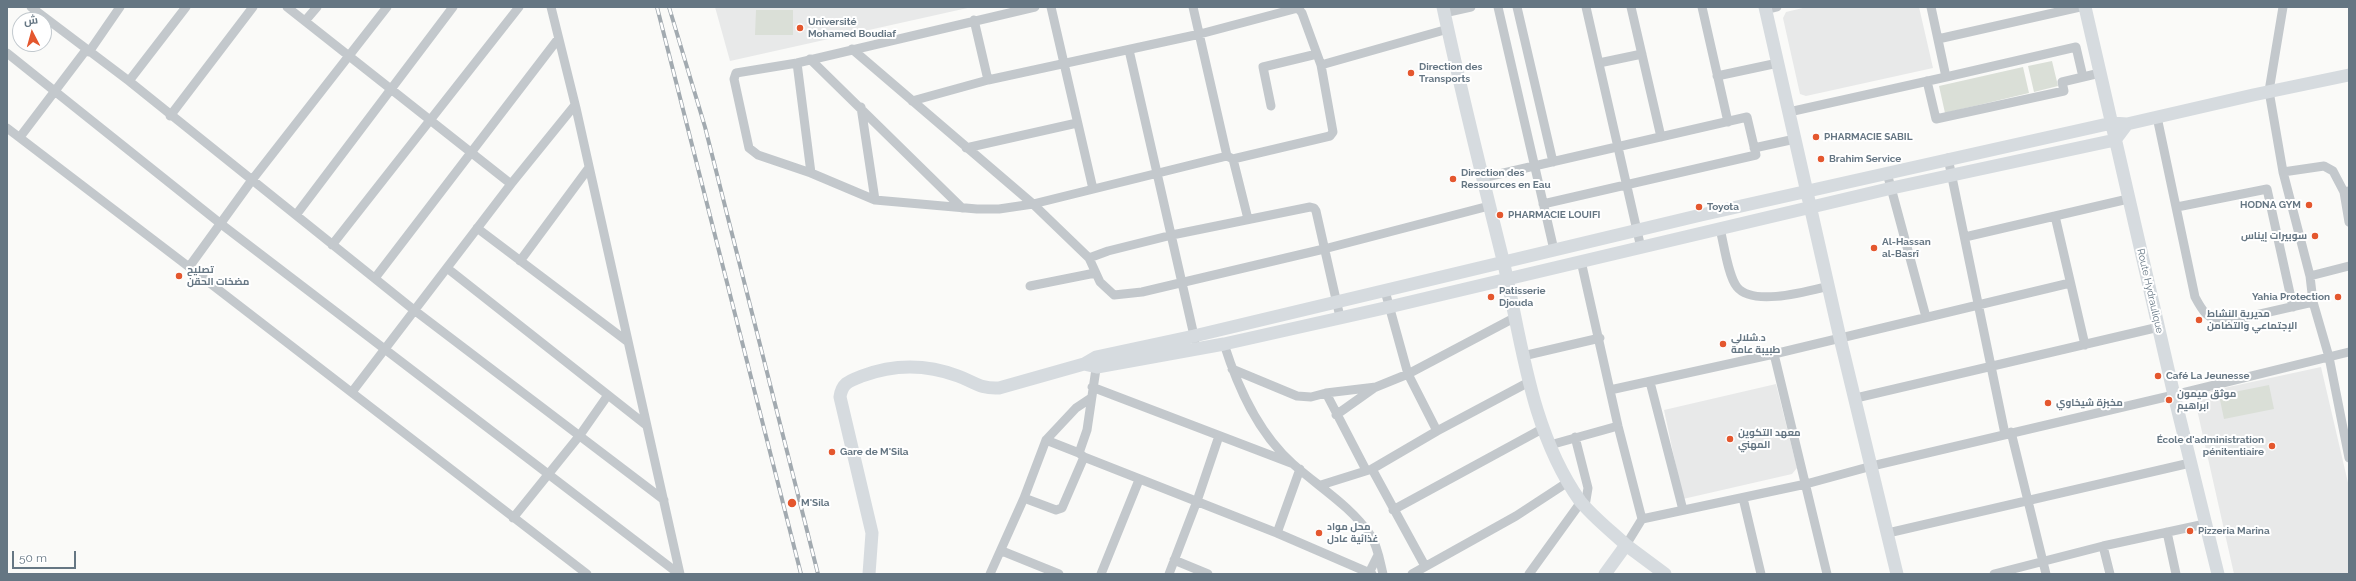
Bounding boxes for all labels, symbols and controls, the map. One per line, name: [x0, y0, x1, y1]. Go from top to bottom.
north arrow: [12, 12, 52, 52]
text: ش: [23, 13, 39, 28]
place label: Université Mohamed Boudiaf: [808, 16, 896, 40]
marker: Université Mohamed Boudiaf: [795, 23, 805, 33]
place label: Direction des Transports: [1419, 61, 1482, 84]
marker: Direction des Transports: [1406, 68, 1416, 78]
place label: PHARMACIE SABIL: [1824, 131, 1912, 143]
marker: PHARMACIE SABIL: [1811, 132, 1821, 142]
place label: Brahim Service: [1829, 153, 1901, 165]
marker: Brahim Service: [1816, 154, 1826, 164]
place label: Direction des Ressources en Eau: [1461, 167, 1551, 190]
marker: Direction des Ressources en Eau: [1448, 174, 1458, 184]
place label: HODNA GYM: [2240, 199, 2301, 211]
marker: HODNA GYM: [2304, 200, 2314, 210]
place label: Toyota: [1707, 201, 1739, 213]
marker: Toyota: [1694, 202, 1704, 212]
place label: PHARMACIE LOUIFI: [1508, 209, 1600, 221]
marker: PHARMACIE LOUIFI: [1495, 210, 1505, 220]
place label: سوبيرات إيناس: [2241, 230, 2307, 242]
marker: سوبيرات إيناس: [2310, 231, 2320, 241]
place label: Al-Hassan al-Basrî: [1882, 236, 1931, 260]
marker: Al-Hassan al-Basrî: [1869, 243, 1879, 253]
street label: Route Hydraulique: [2134, 247, 2166, 335]
place label: تصليح مضخات الحقن: [187, 264, 249, 288]
marker: تصليح مضخات الحقن: [174, 271, 184, 281]
place label: Patisserie Djouda: [1499, 285, 1546, 308]
place label: Yahia Protection: [2252, 291, 2330, 303]
marker: Patisserie Djouda: [1486, 292, 1496, 302]
marker: Yahia Protection: [2333, 292, 2343, 302]
place label: مديرية النشاط الإجتماعي والتضامن: [2207, 308, 2297, 332]
marker: مديرية النشاط الإجتماعي والتضامن: [2194, 315, 2204, 325]
place label: د.شلالي طبيبة عامة: [1731, 332, 1780, 356]
marker: د.شلالي طبيبة عامة: [1718, 339, 1728, 349]
place label: Café La Jeunesse: [2166, 370, 2249, 382]
marker: Café La Jeunesse: [2153, 371, 2163, 381]
place label: موثق ميمون ابراهيم: [2177, 388, 2236, 412]
marker: موثق ميمون ابراهيم: [2164, 395, 2174, 405]
place label: مخبزة شيخاوي: [2056, 397, 2123, 409]
marker: مخبزة شيخاوي: [2043, 398, 2053, 408]
place label: معهد التكوين المهني: [1738, 427, 1801, 450]
marker: معهد التكوين المهني: [1725, 434, 1735, 444]
place label: École d'administration pénitentiaire: [2157, 434, 2264, 458]
marker: École d'administration pénitentiaire: [2267, 441, 2277, 451]
place label: Gare de M'Sila: [840, 446, 909, 458]
marker: Gare de M'Sila: [827, 447, 837, 457]
marker: M'Sila: [786, 497, 798, 509]
place label: M'Sila: [801, 497, 830, 509]
place label: محل مواد غذائية عادل: [1327, 521, 1378, 544]
place label: Pizzeria Marina: [2198, 525, 2270, 537]
marker: Pizzeria Marina: [2185, 526, 2195, 536]
marker: محل مواد غذائية عادل: [1314, 528, 1324, 538]
scale bar: [14, 543, 78, 569]
text: 50 m: [19, 551, 47, 565]

